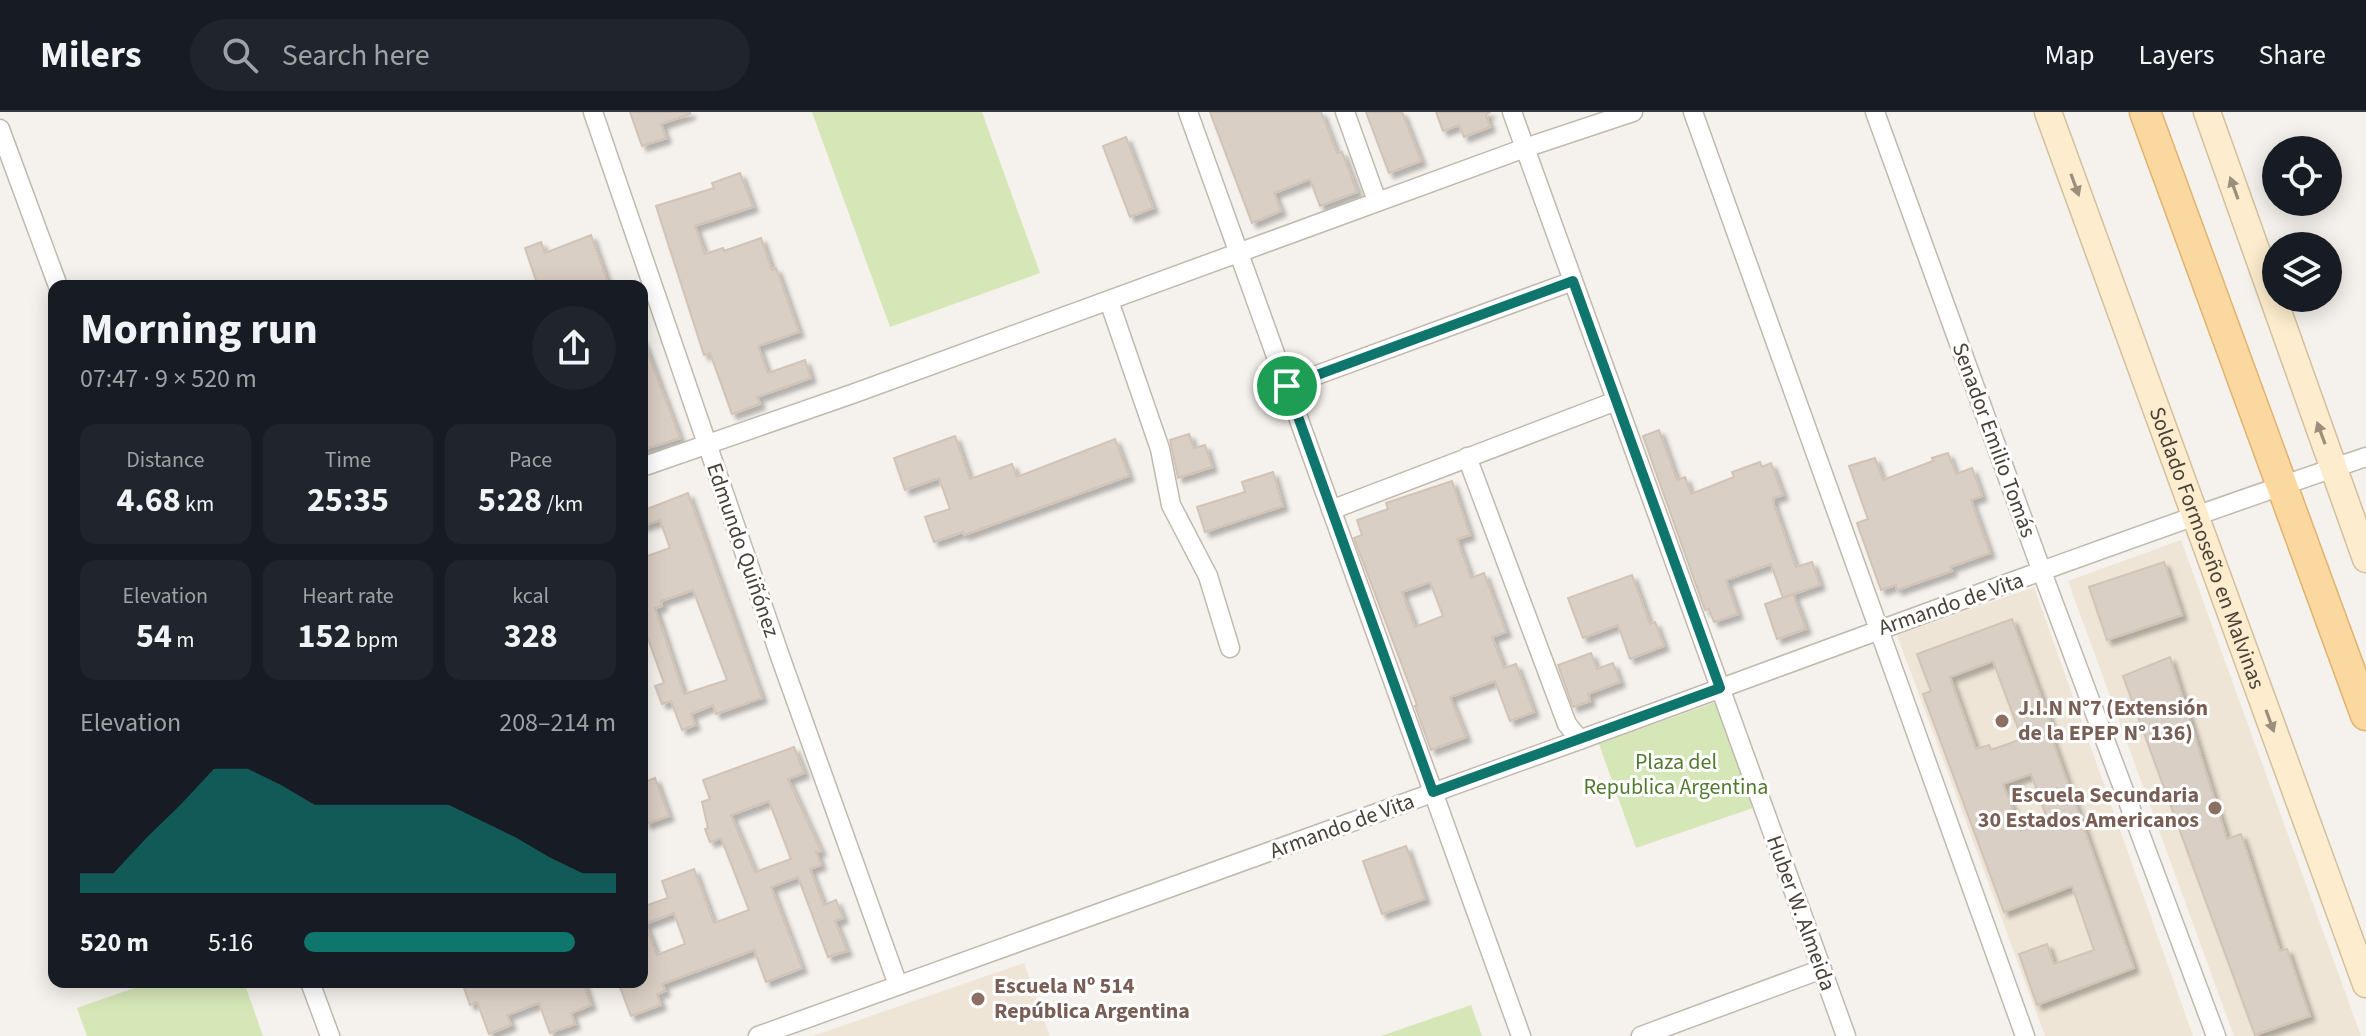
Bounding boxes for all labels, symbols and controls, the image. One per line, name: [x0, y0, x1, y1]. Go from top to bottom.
search box: [190, 19, 750, 91]
text: Milers: [40, 28, 142, 82]
icon: search: [218, 33, 262, 77]
text: Search here: [282, 34, 430, 77]
text: Map: [2044, 35, 2094, 75]
text: Layers: [2138, 35, 2214, 75]
text: Share: [2258, 35, 2326, 75]
map controls: [2262, 136, 2342, 312]
button: locate: [2262, 136, 2342, 216]
one-way arrow: [2069, 173, 2082, 197]
one-way arrow: [2227, 176, 2240, 200]
button: layers: [2262, 232, 2342, 312]
text: Morning run: [80, 298, 318, 361]
button: share: [532, 306, 616, 390]
street label: Senador Emilio Tomás: [1944, 338, 2044, 542]
pin: [1253, 352, 1321, 420]
text: 07:47 · 9 × 520 m: [80, 360, 257, 397]
icon: arrive: [1265, 364, 1309, 408]
street label: Soldado Formoseño en Malvinas: [2141, 402, 2273, 693]
one-way arrow: [2315, 421, 2327, 445]
text: Distance: [126, 444, 204, 476]
text: Time: [325, 444, 371, 476]
text: Pace: [509, 444, 552, 476]
street label: Edmundo Quiñónez: [698, 458, 788, 642]
text: 4.68: [117, 476, 181, 525]
text: 25:35: [307, 476, 389, 525]
text: 5:28: [478, 476, 542, 525]
text: km: [181, 488, 214, 520]
text: /km: [542, 488, 583, 520]
street label: Armando de Vita: [1874, 564, 2028, 644]
text: Elevation: [122, 580, 208, 612]
text: Heart rate: [302, 580, 394, 612]
text: kcal: [512, 580, 549, 612]
text: 54: [136, 612, 172, 661]
text: 152: [298, 612, 351, 661]
text: 328: [504, 612, 558, 661]
text: m: [172, 624, 195, 656]
text: bpm: [351, 624, 398, 656]
place label: J.I.N N°7 (Extensión de la EPEP N° 136): [2018, 692, 2208, 749]
text: Elevation: [80, 704, 181, 741]
text: 208–214 m: [499, 704, 616, 741]
one-way arrow: [2265, 709, 2277, 733]
marker: J.I.N N°7 (Extensión de la EPEP N° 136): [1993, 712, 2011, 730]
park label: Plaza del Republica Argentina: [1584, 746, 1768, 803]
place label: Escuela Secundaria 30 Estados Americanos: [1978, 779, 2199, 836]
street label: Armando de Vita: [1265, 785, 1419, 867]
marker: Escuela Secundaria 30 Estados Americanos: [2206, 799, 2224, 817]
street label: Huber W. Almeida: [1758, 831, 1844, 995]
text: 520 m: [80, 924, 149, 961]
text: 5:16: [208, 924, 253, 961]
place label: Escuela Nº 514 República Argentina: [994, 970, 1190, 1027]
marker: Escuela Nº 514 República Argentina: [969, 990, 987, 1008]

